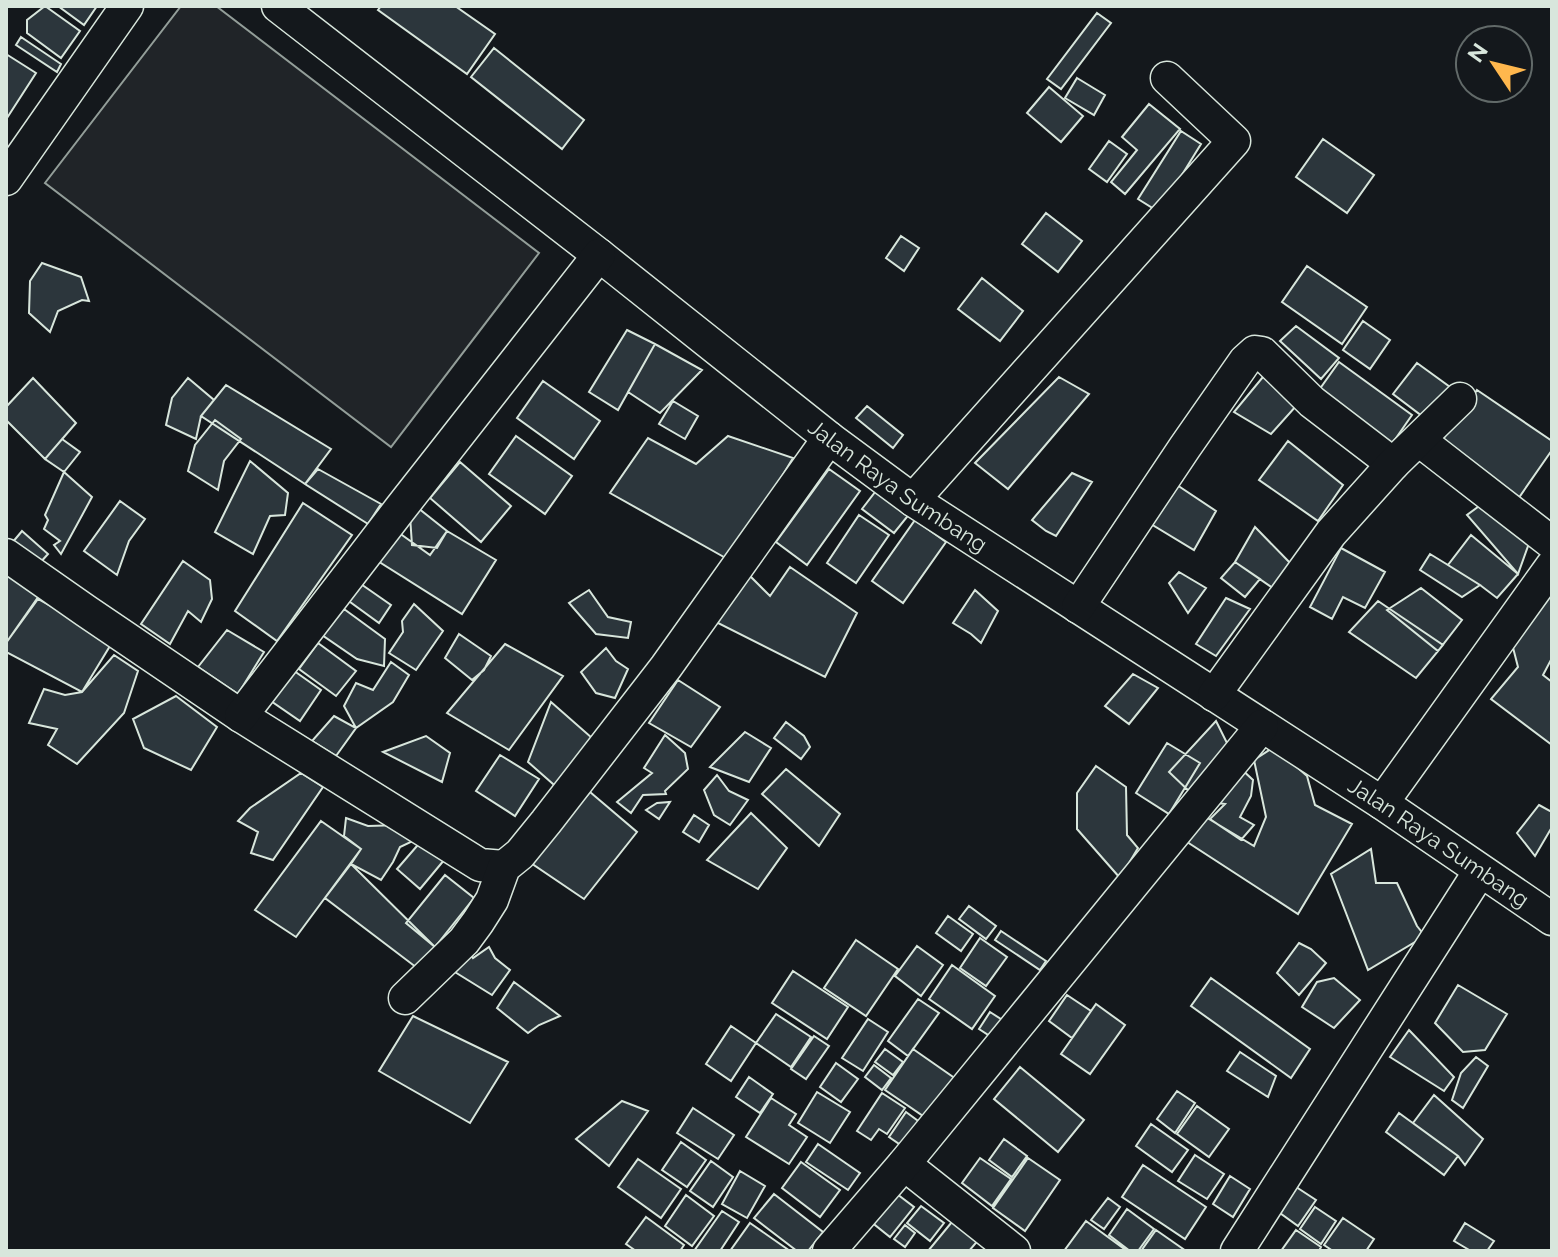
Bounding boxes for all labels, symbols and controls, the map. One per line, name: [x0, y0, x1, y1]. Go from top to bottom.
north arrow: [1454, 24, 1534, 104]
text: N: [1462, 38, 1493, 67]
street label: Jalan Raya Sumbang: [803, 414, 992, 557]
street label: Jalan Raya Sumbang: [1344, 772, 1534, 913]

